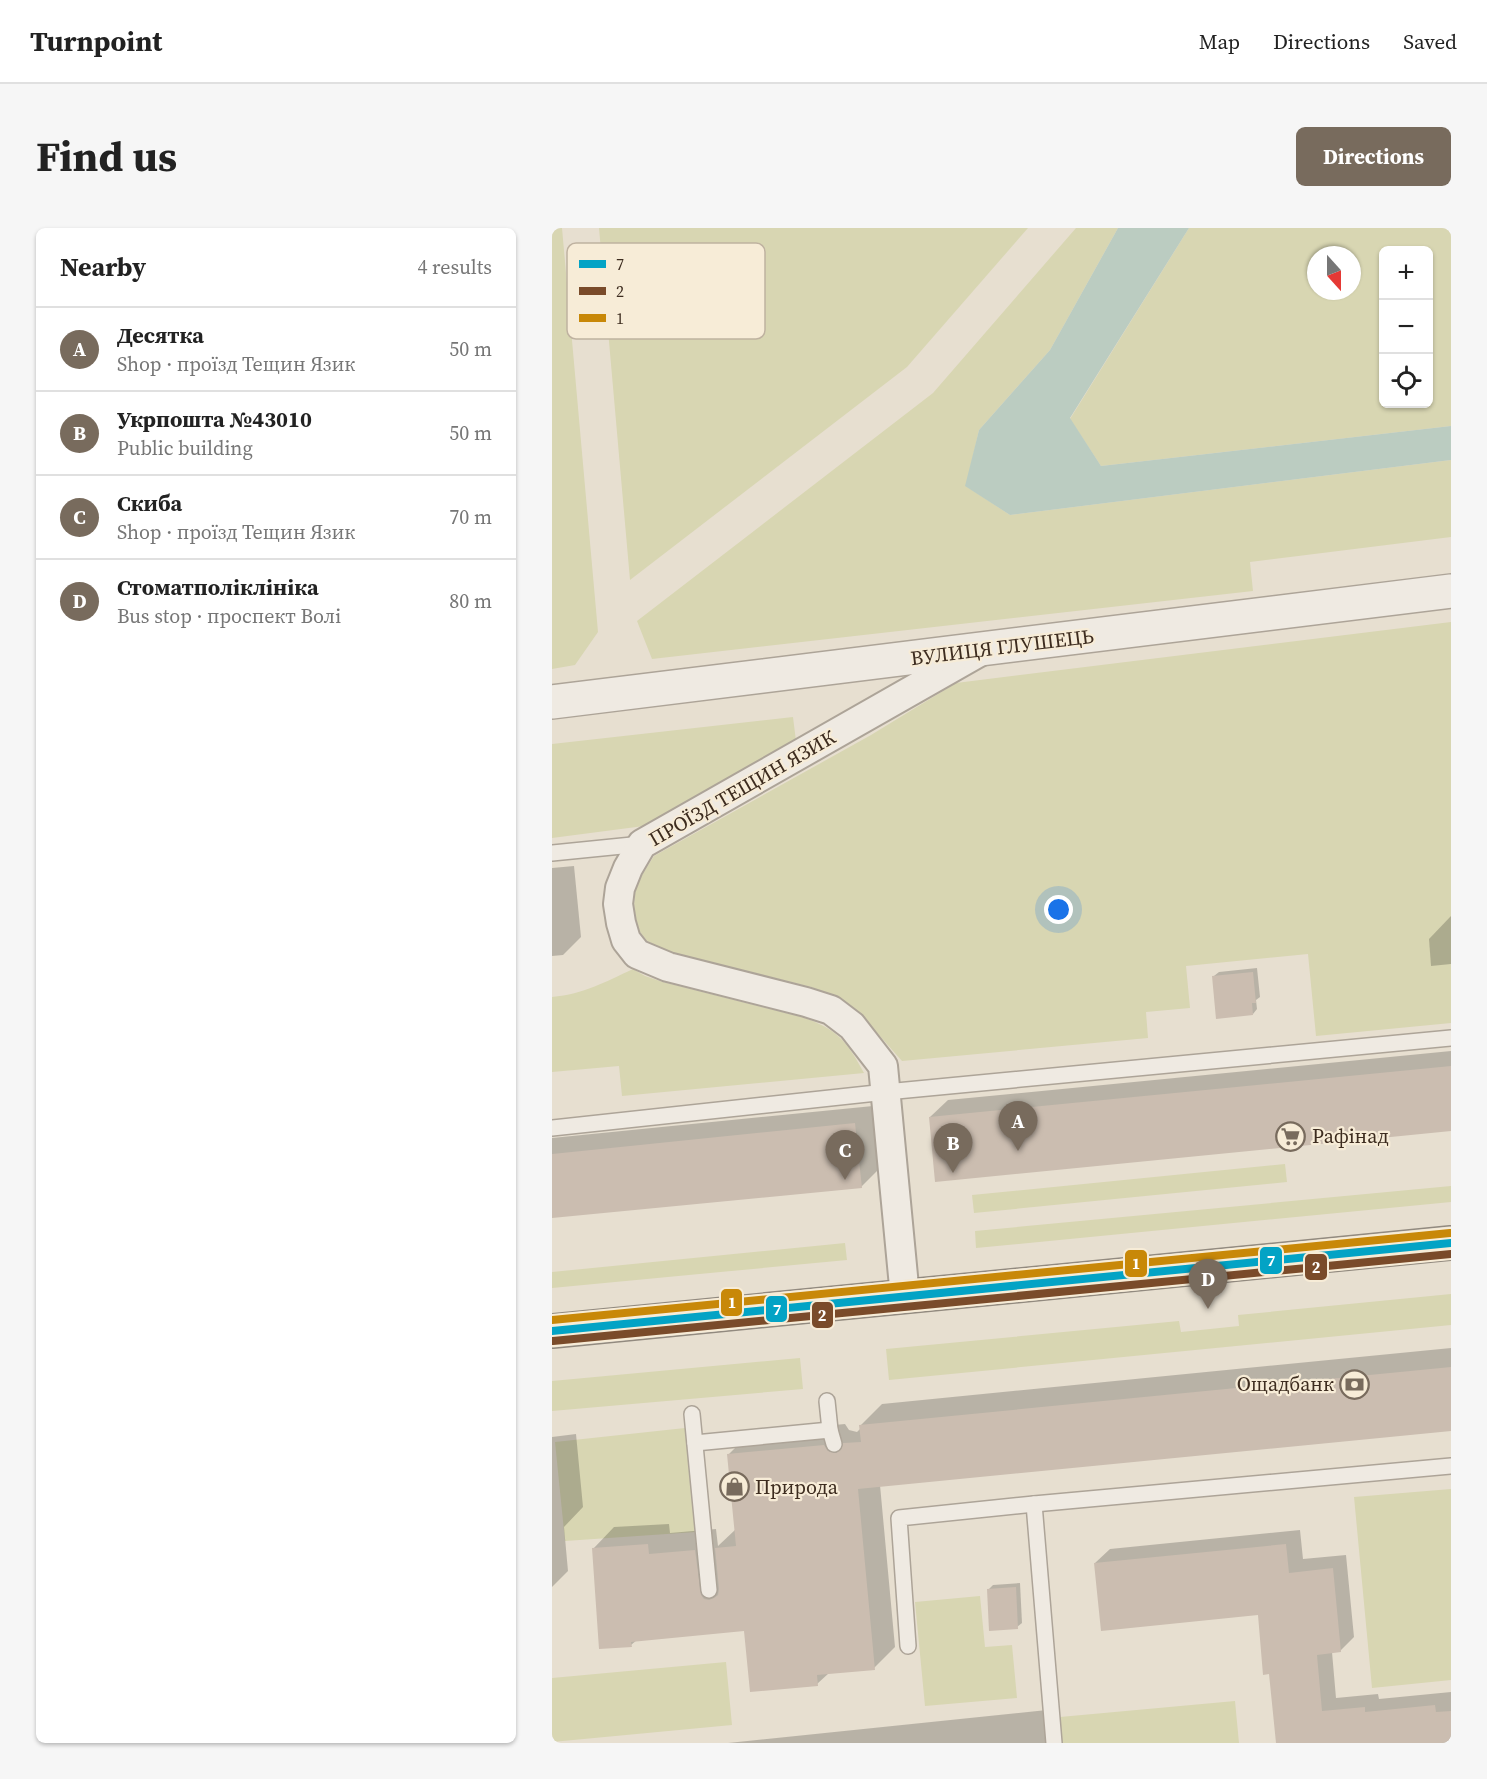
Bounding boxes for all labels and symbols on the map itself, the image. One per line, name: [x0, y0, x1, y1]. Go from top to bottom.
legend: [567, 243, 765, 339]
north arrow: [1307, 246, 1361, 300]
text: 7: [616, 253, 624, 275]
text: 2: [616, 280, 624, 302]
text: 1: [616, 307, 624, 329]
street label: ВУЛИЦЯ ГЛУШЕЦЬ: [909, 622, 1095, 672]
street label: ПРОЇЗД ТЕЩИН ЯЗИК: [644, 723, 841, 853]
your location: [1044, 895, 1073, 924]
pin: A: [998, 1102, 1038, 1151]
supermarket icon: Рафінад: [1275, 1120, 1307, 1152]
place label: Рафінад: [1312, 1122, 1389, 1150]
pin: B: [934, 1124, 972, 1173]
pin: C: [826, 1130, 864, 1180]
line badge: 7: [1259, 1246, 1283, 1275]
line badge: 1: [1124, 1249, 1148, 1278]
text: 7: [1267, 1249, 1276, 1271]
text: 1: [1132, 1252, 1140, 1274]
line badge: 2: [1304, 1253, 1328, 1281]
text: 2: [1312, 1256, 1321, 1278]
pin: D: [1188, 1260, 1228, 1309]
line badge: 1: [720, 1288, 743, 1317]
text: 1: [728, 1291, 736, 1313]
line badge: 7: [765, 1295, 788, 1323]
text: 7: [773, 1298, 782, 1320]
line badge: 2: [811, 1301, 834, 1329]
text: 2: [818, 1304, 827, 1326]
bank icon: Ощадбанк: [1339, 1368, 1371, 1400]
place label: Ощадбанк: [1237, 1370, 1334, 1398]
shop icon: Природа: [718, 1471, 750, 1503]
place label: Природа: [755, 1473, 839, 1501]

